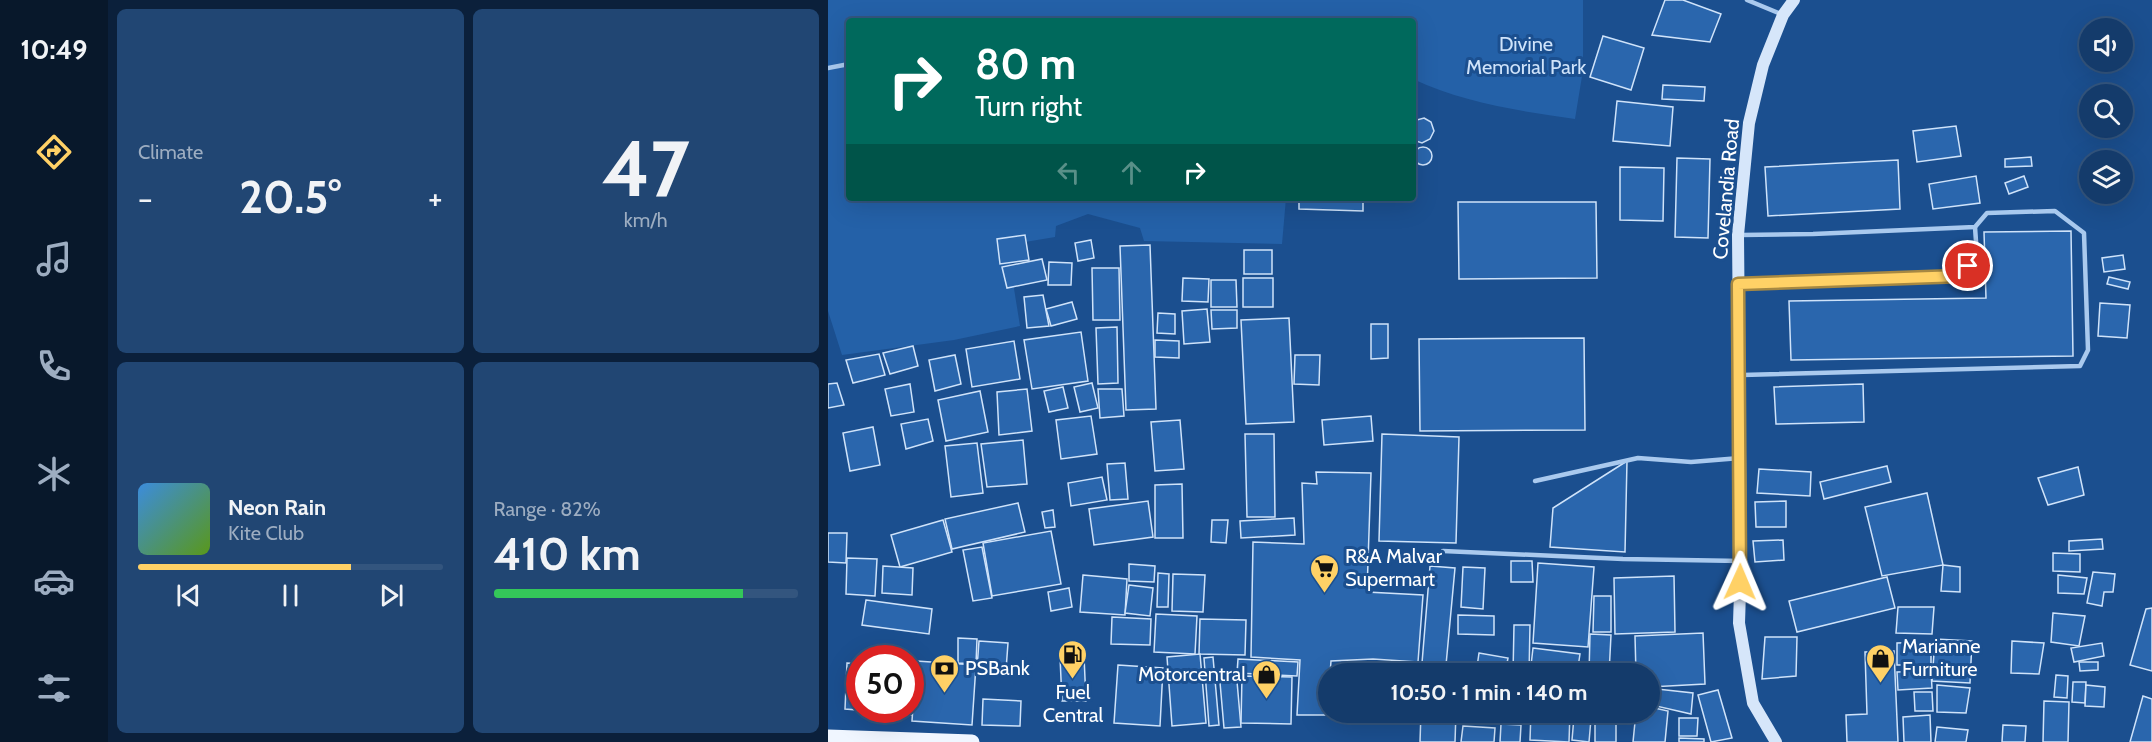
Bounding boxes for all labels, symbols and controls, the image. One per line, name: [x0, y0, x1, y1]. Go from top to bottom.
map controls: [2079, 18, 2133, 204]
button: sound: [2079, 18, 2133, 72]
park label: Divine Memorial Park: [1466, 32, 1586, 79]
text: 10:49: [21, 33, 87, 66]
text: 80 m: [975, 38, 1076, 90]
icon: right: [876, 42, 954, 120]
button: search: [2079, 84, 2133, 138]
text: Turn right: [975, 90, 1082, 123]
street label: Covelandia Road: [1708, 118, 1744, 260]
text: 47: [602, 121, 690, 216]
icon: directions: [33, 131, 75, 173]
text: Climate: [138, 140, 203, 164]
button: layers: [2079, 150, 2133, 204]
icon: left: [1052, 156, 1085, 189]
icon: ahead: [1115, 156, 1148, 189]
icon: right: [1178, 156, 1211, 189]
text: 20.5°: [239, 170, 341, 224]
text: −: [138, 178, 153, 218]
text: +: [428, 178, 443, 218]
text: km/h: [624, 208, 668, 232]
icon: music: [33, 238, 75, 280]
pin: [1942, 240, 1993, 291]
icon: arrive: [1951, 249, 1984, 282]
icon: phone: [33, 345, 75, 387]
icon: climate: [33, 453, 75, 495]
text: Neon Rain: [228, 494, 326, 521]
text: Range · 82%: [494, 497, 601, 521]
text: Kite Club: [228, 521, 304, 545]
text: 410 km: [494, 527, 641, 581]
place label: R&A Malvar Supermart: [1345, 544, 1443, 591]
position arrow: [1708, 550, 1772, 614]
supermarket icon: R&A Malvar Supermart: [1308, 552, 1340, 594]
icon: car: [33, 560, 75, 602]
icon: previous: [172, 579, 205, 612]
icon: pause: [274, 579, 307, 612]
icon: next: [375, 579, 408, 612]
place label: Marianne Furniture: [1902, 634, 1980, 681]
fuel station icon: Fuel Central: [1057, 638, 1089, 680]
shop icon: Marianne Furniture: [1865, 642, 1897, 684]
speed limit sign: 50: [846, 645, 924, 723]
bank icon: PSBank: [928, 652, 960, 694]
place label: PSBank: [965, 656, 1030, 680]
shop icon: Motorcentral: [1251, 658, 1283, 700]
place label: Motorcentral: [1138, 662, 1246, 686]
icon: filters: [33, 667, 75, 709]
text: 10:50 · 1 min · 140 m: [1391, 679, 1587, 706]
place label: Fuel Central: [1043, 680, 1104, 727]

